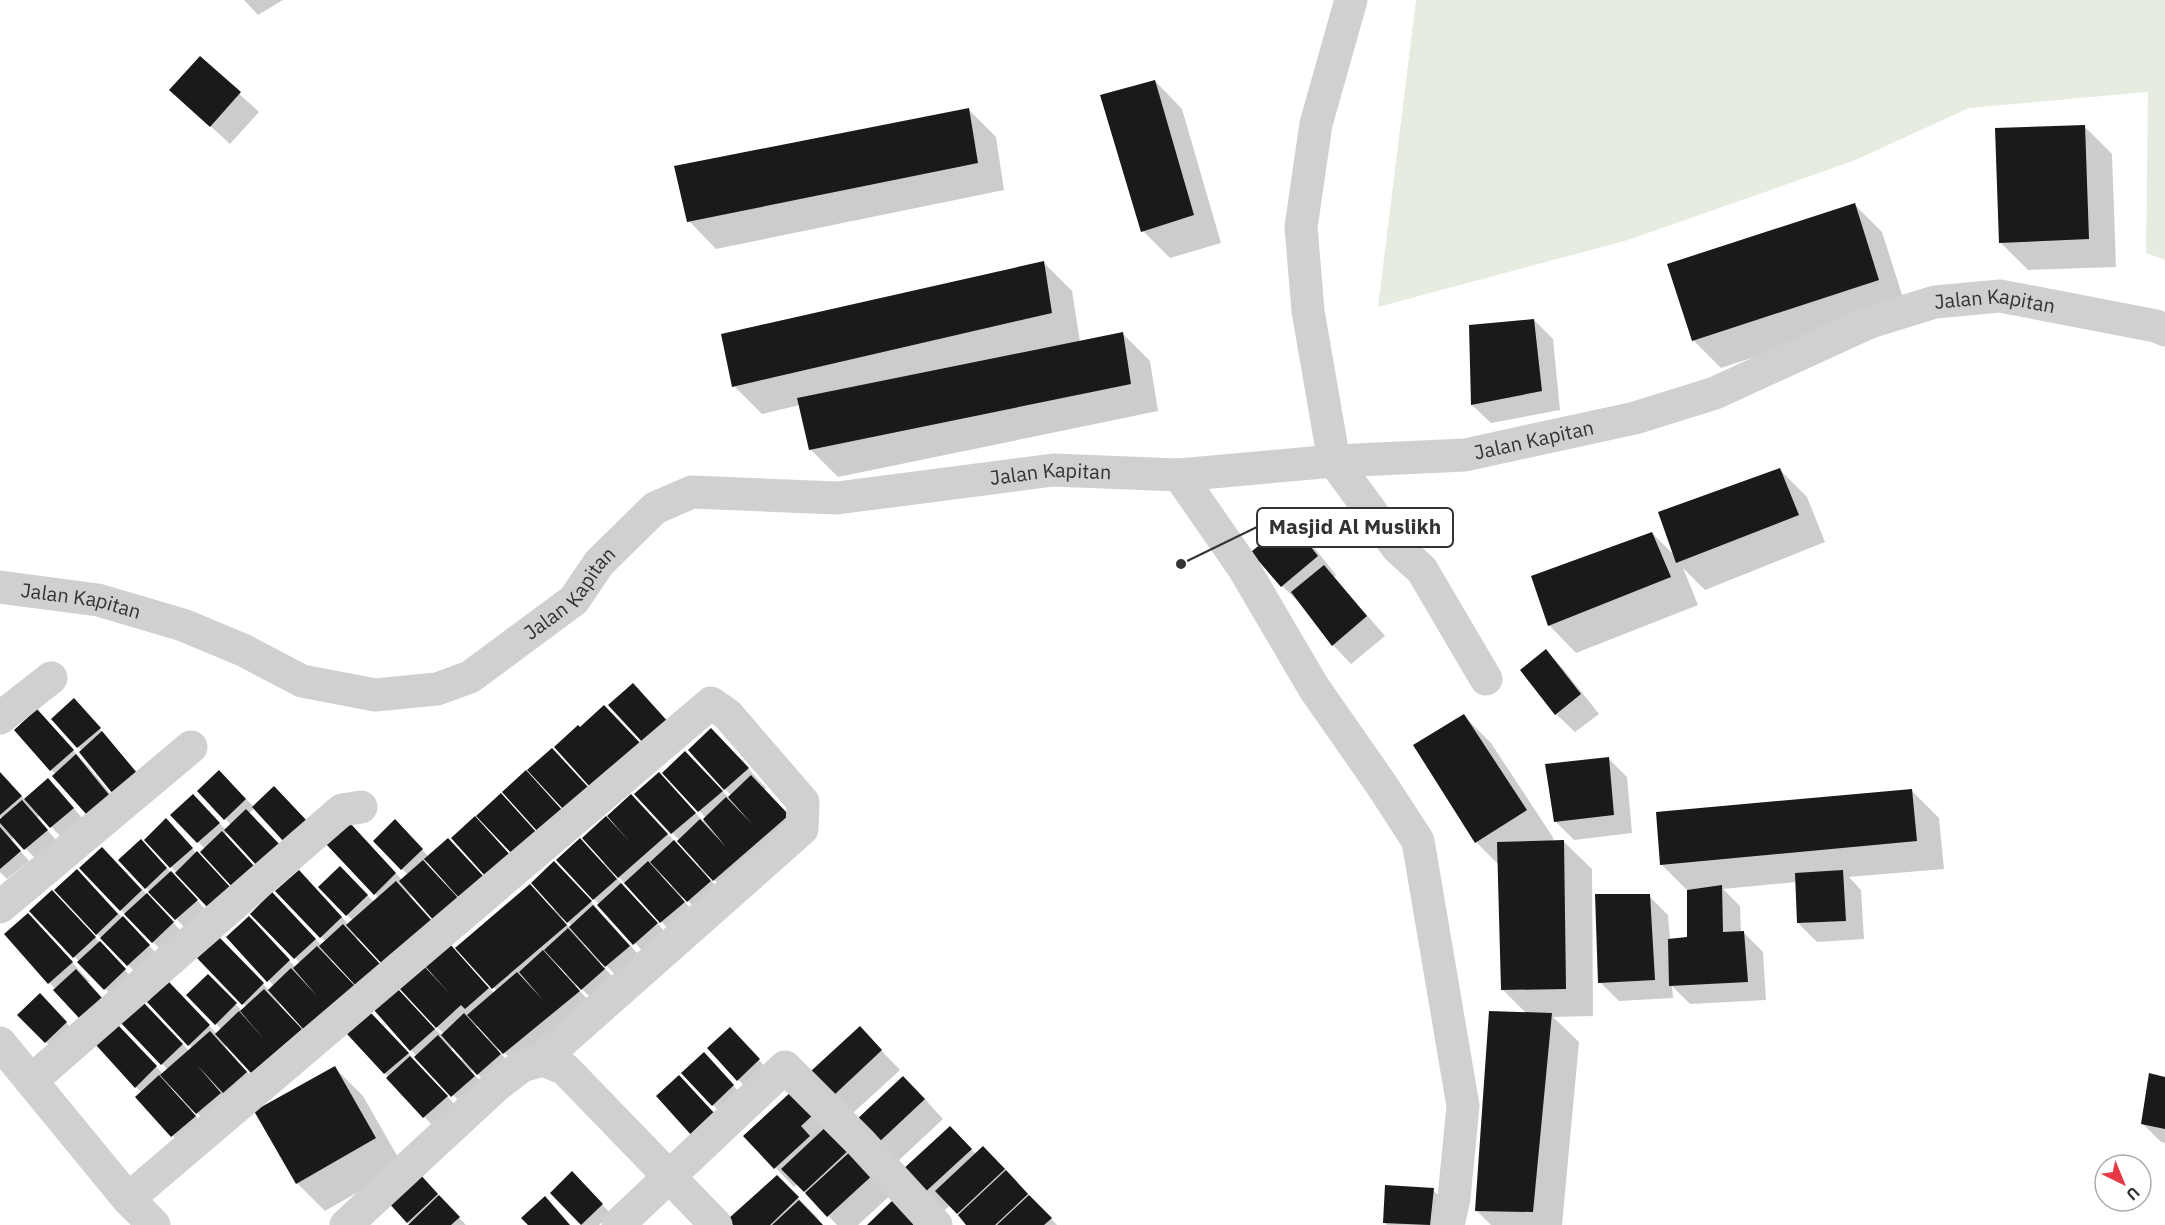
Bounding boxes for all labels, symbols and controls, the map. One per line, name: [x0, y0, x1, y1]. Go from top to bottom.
street label: Jalan Kapitan: [1933, 282, 2058, 319]
street label: Jalan Kapitan: [1471, 413, 1596, 466]
street label: Jalan Kapitan: [988, 456, 1112, 491]
callout: Masjid Al Muslikh: [1257, 508, 1453, 547]
text: Masjid Al Muslikh: [1269, 512, 1441, 540]
street label: Jalan Kapitan: [518, 540, 621, 646]
street label: Jalan Kapitan: [19, 576, 144, 625]
north arrow: [2093, 1153, 2153, 1213]
text: U: [2122, 1183, 2144, 1205]

